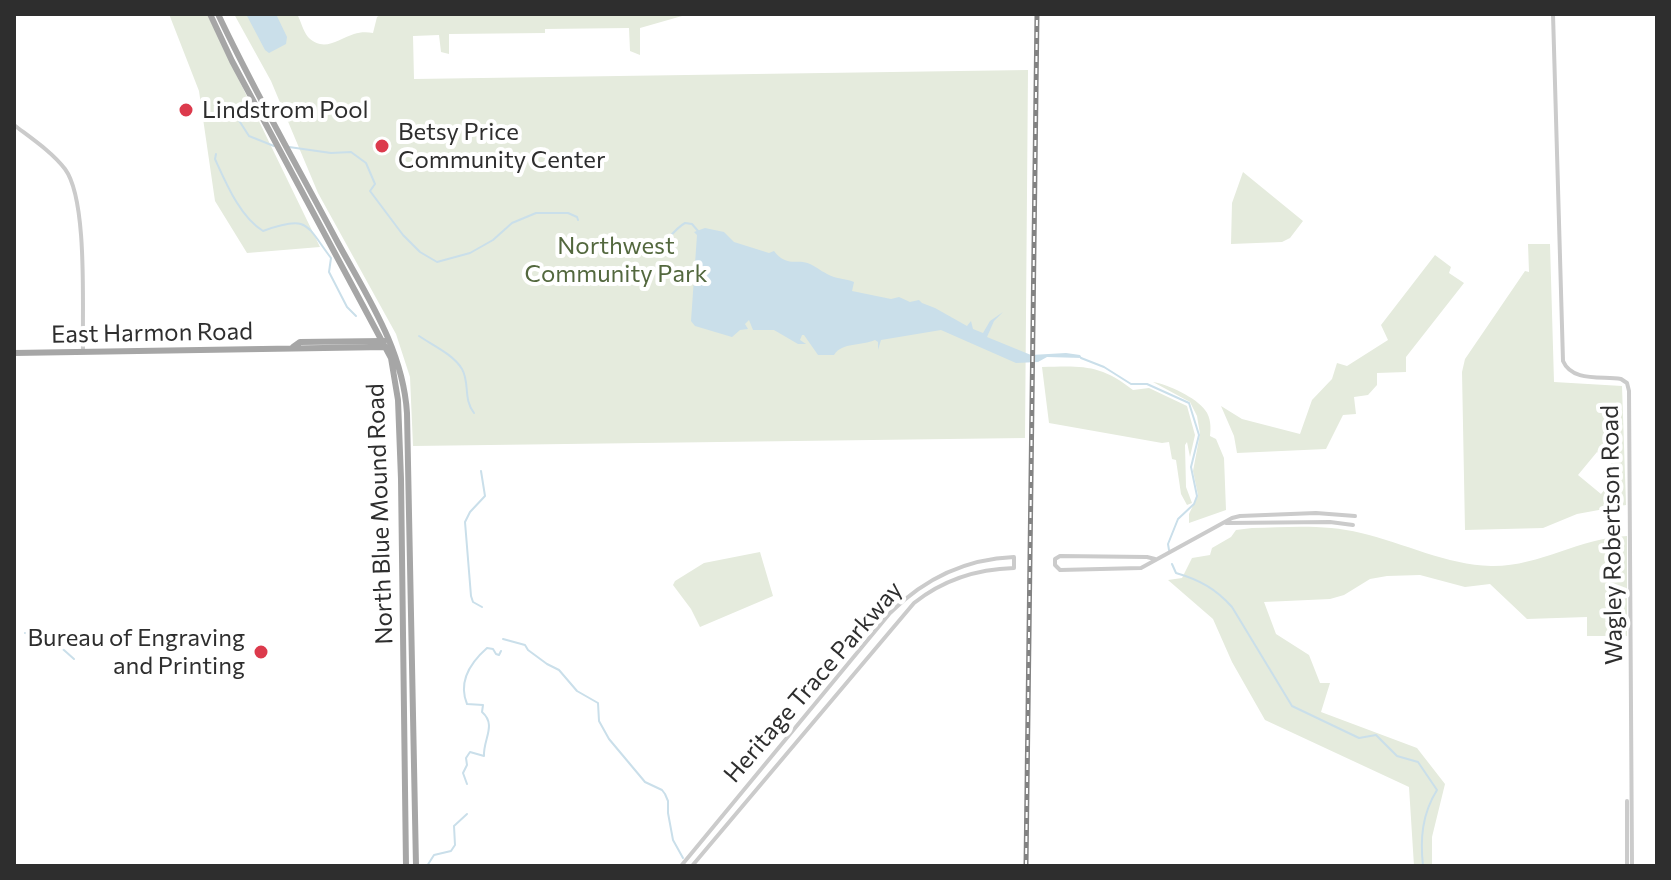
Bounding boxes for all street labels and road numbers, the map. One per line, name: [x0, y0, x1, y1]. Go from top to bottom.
street label: East Harmon Road: [51, 317, 253, 349]
street label: North Blue Mound Road: [361, 383, 399, 645]
street label: Wagley Robertson Road: [1595, 405, 1629, 665]
street label: Heritage Trace Parkway: [718, 576, 908, 788]

